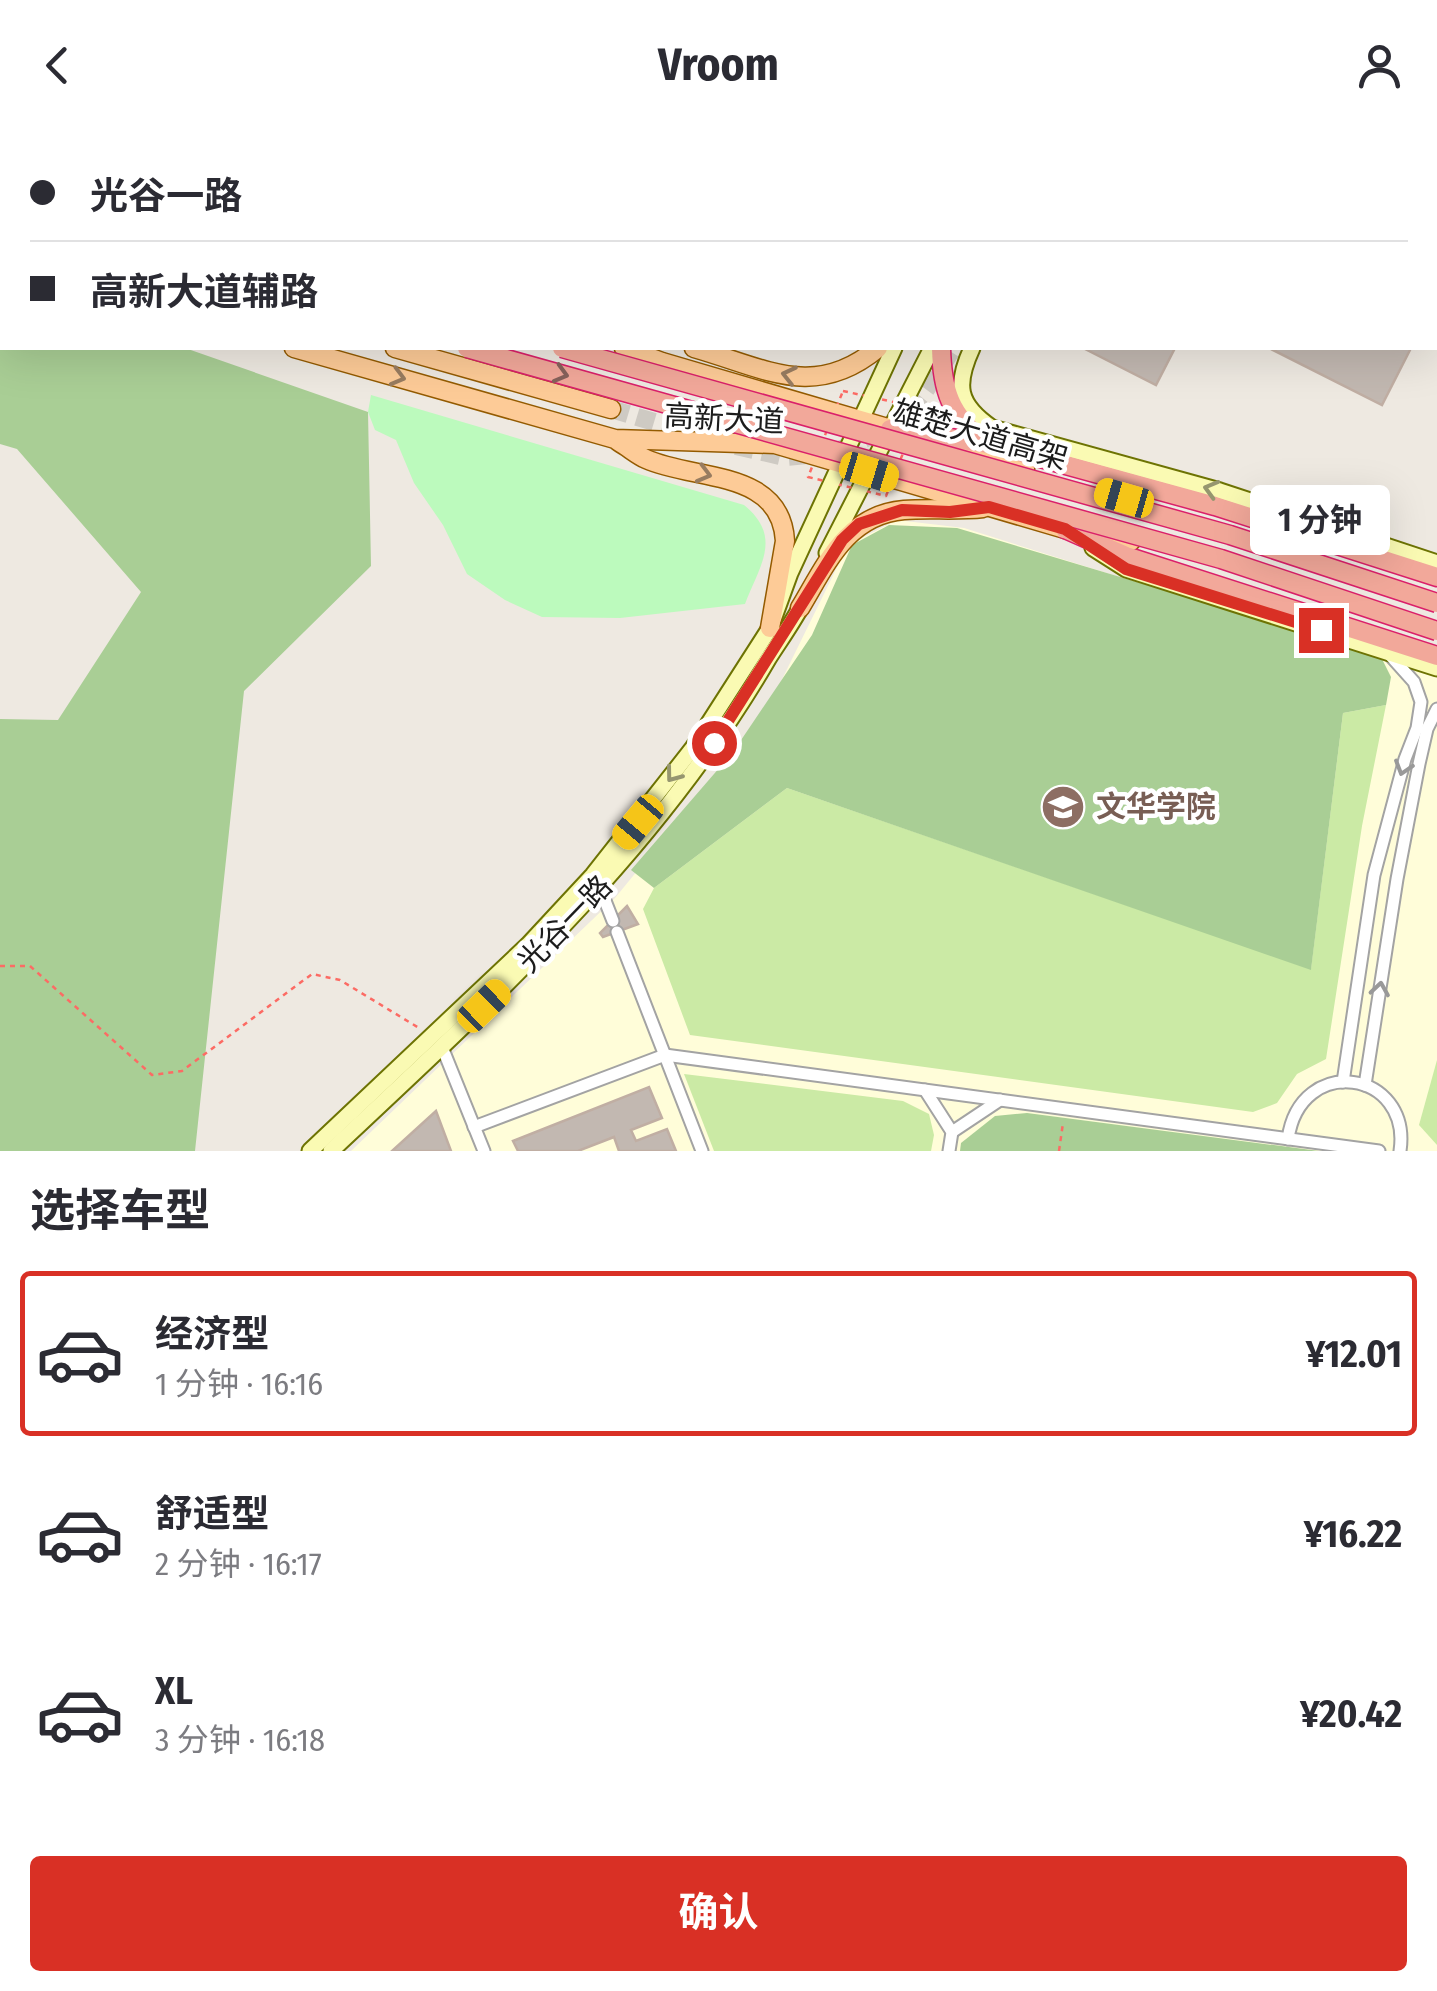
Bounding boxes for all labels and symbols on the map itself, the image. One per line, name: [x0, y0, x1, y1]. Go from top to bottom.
one-way arrow: [552, 362, 569, 383]
one-way arrow: [389, 365, 406, 386]
one-way arrow: [781, 366, 798, 387]
street label: 雄楚大道高架: [889, 393, 1071, 477]
street label: 高新大道: [663, 398, 785, 440]
car: [836, 449, 902, 495]
one-way arrow: [695, 463, 712, 484]
car: [1091, 475, 1157, 521]
one-way arrow: [1204, 480, 1221, 501]
callout: 1 分钟: [1251, 485, 1391, 555]
route end: [1299, 608, 1344, 653]
route start: [692, 721, 737, 766]
one-way arrow: [1394, 759, 1414, 776]
one-way arrow: [667, 764, 684, 782]
school or university icon: 文华学院: [1040, 784, 1086, 830]
car: [607, 789, 669, 855]
place label: 文华学院: [1096, 789, 1216, 825]
street label: 光谷一路: [510, 868, 620, 980]
car: [452, 974, 516, 1038]
one-way arrow: [1369, 980, 1390, 997]

